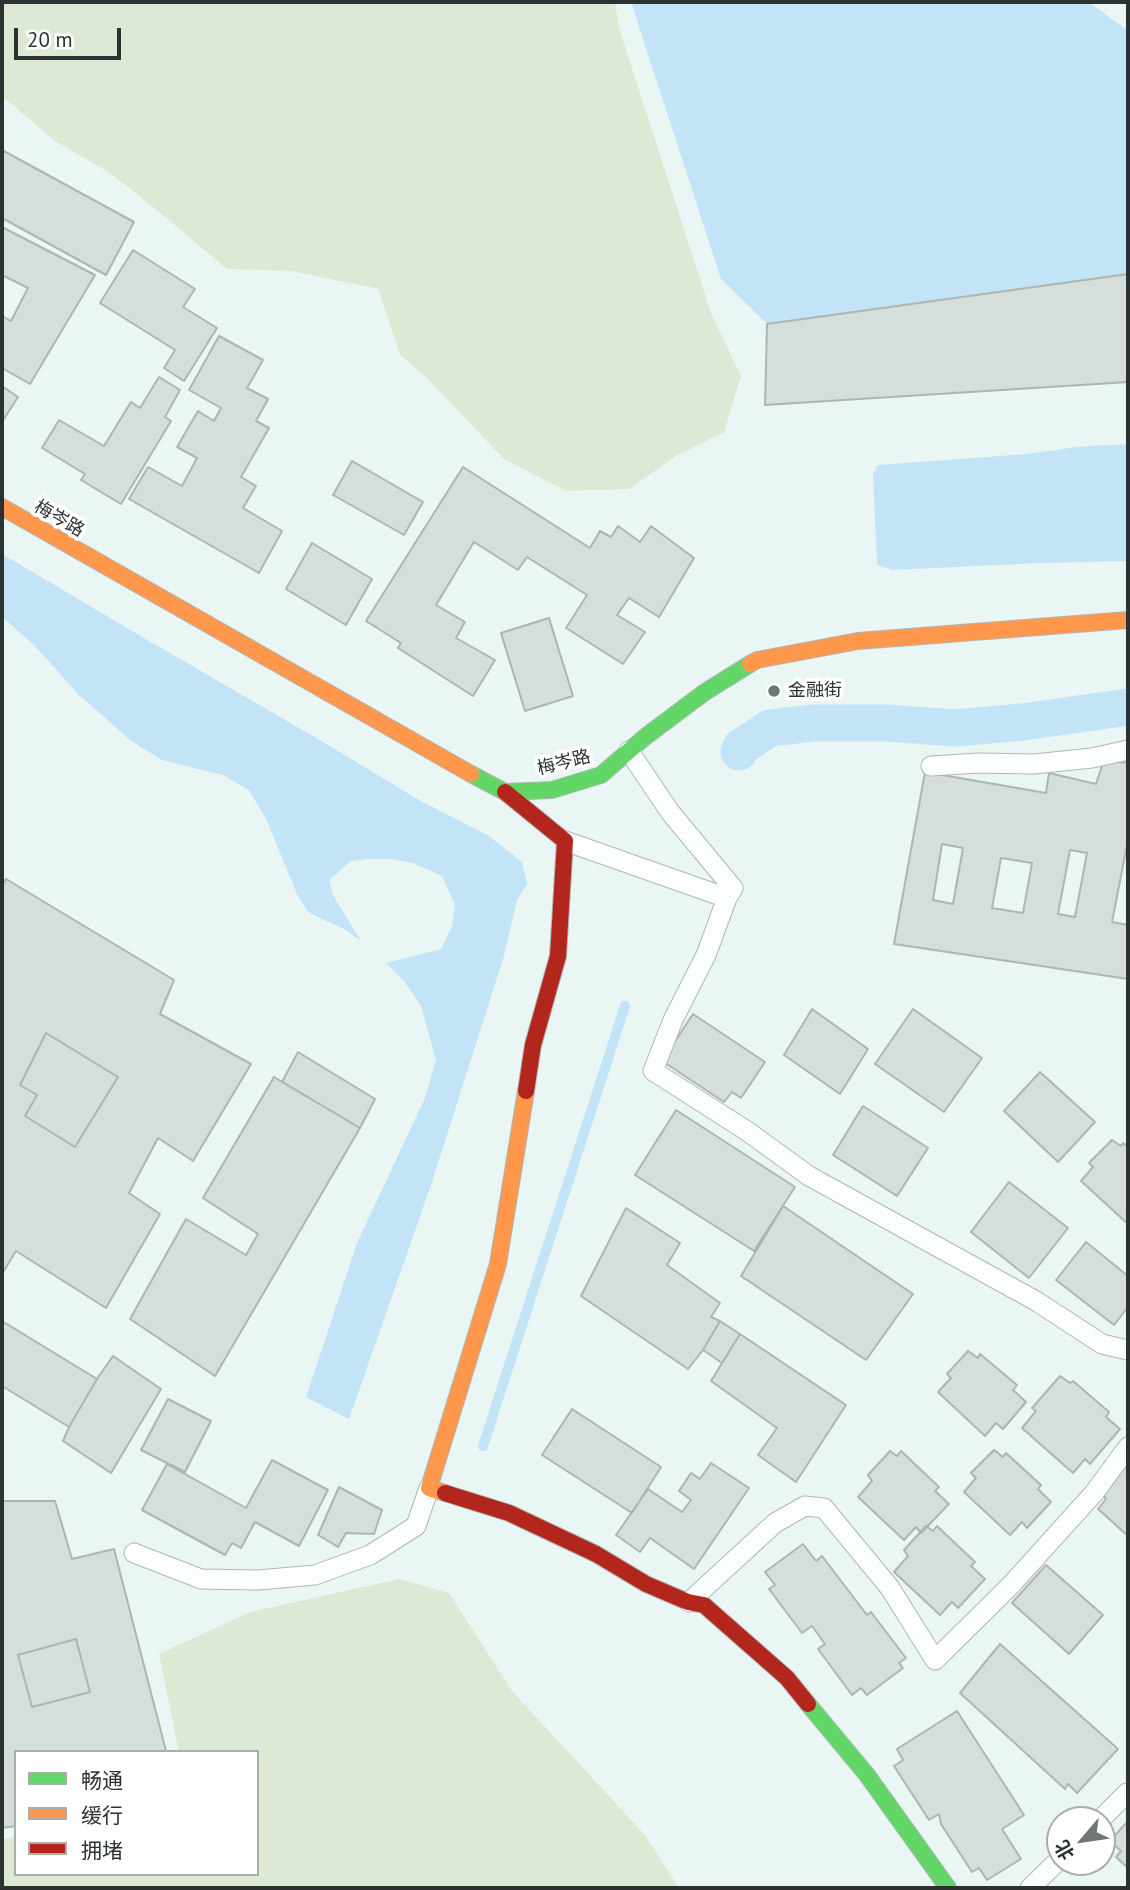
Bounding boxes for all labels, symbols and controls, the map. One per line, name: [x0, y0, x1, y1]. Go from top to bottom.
scale bar: [18, 14, 124, 58]
text: 20 m: [27, 26, 73, 53]
street label: 梅岑路: [30, 496, 88, 542]
place label: 金融街: [788, 680, 842, 702]
marker: 金融街: [766, 683, 782, 699]
street label: 梅岑路: [535, 746, 593, 780]
legend: [14, 1750, 259, 1876]
text: 畅通: [81, 1767, 123, 1794]
text: 缓行: [81, 1802, 123, 1829]
north arrow: [1046, 1806, 1116, 1876]
text: 北: [1049, 1836, 1079, 1864]
text: 拥堵: [81, 1837, 123, 1864]

